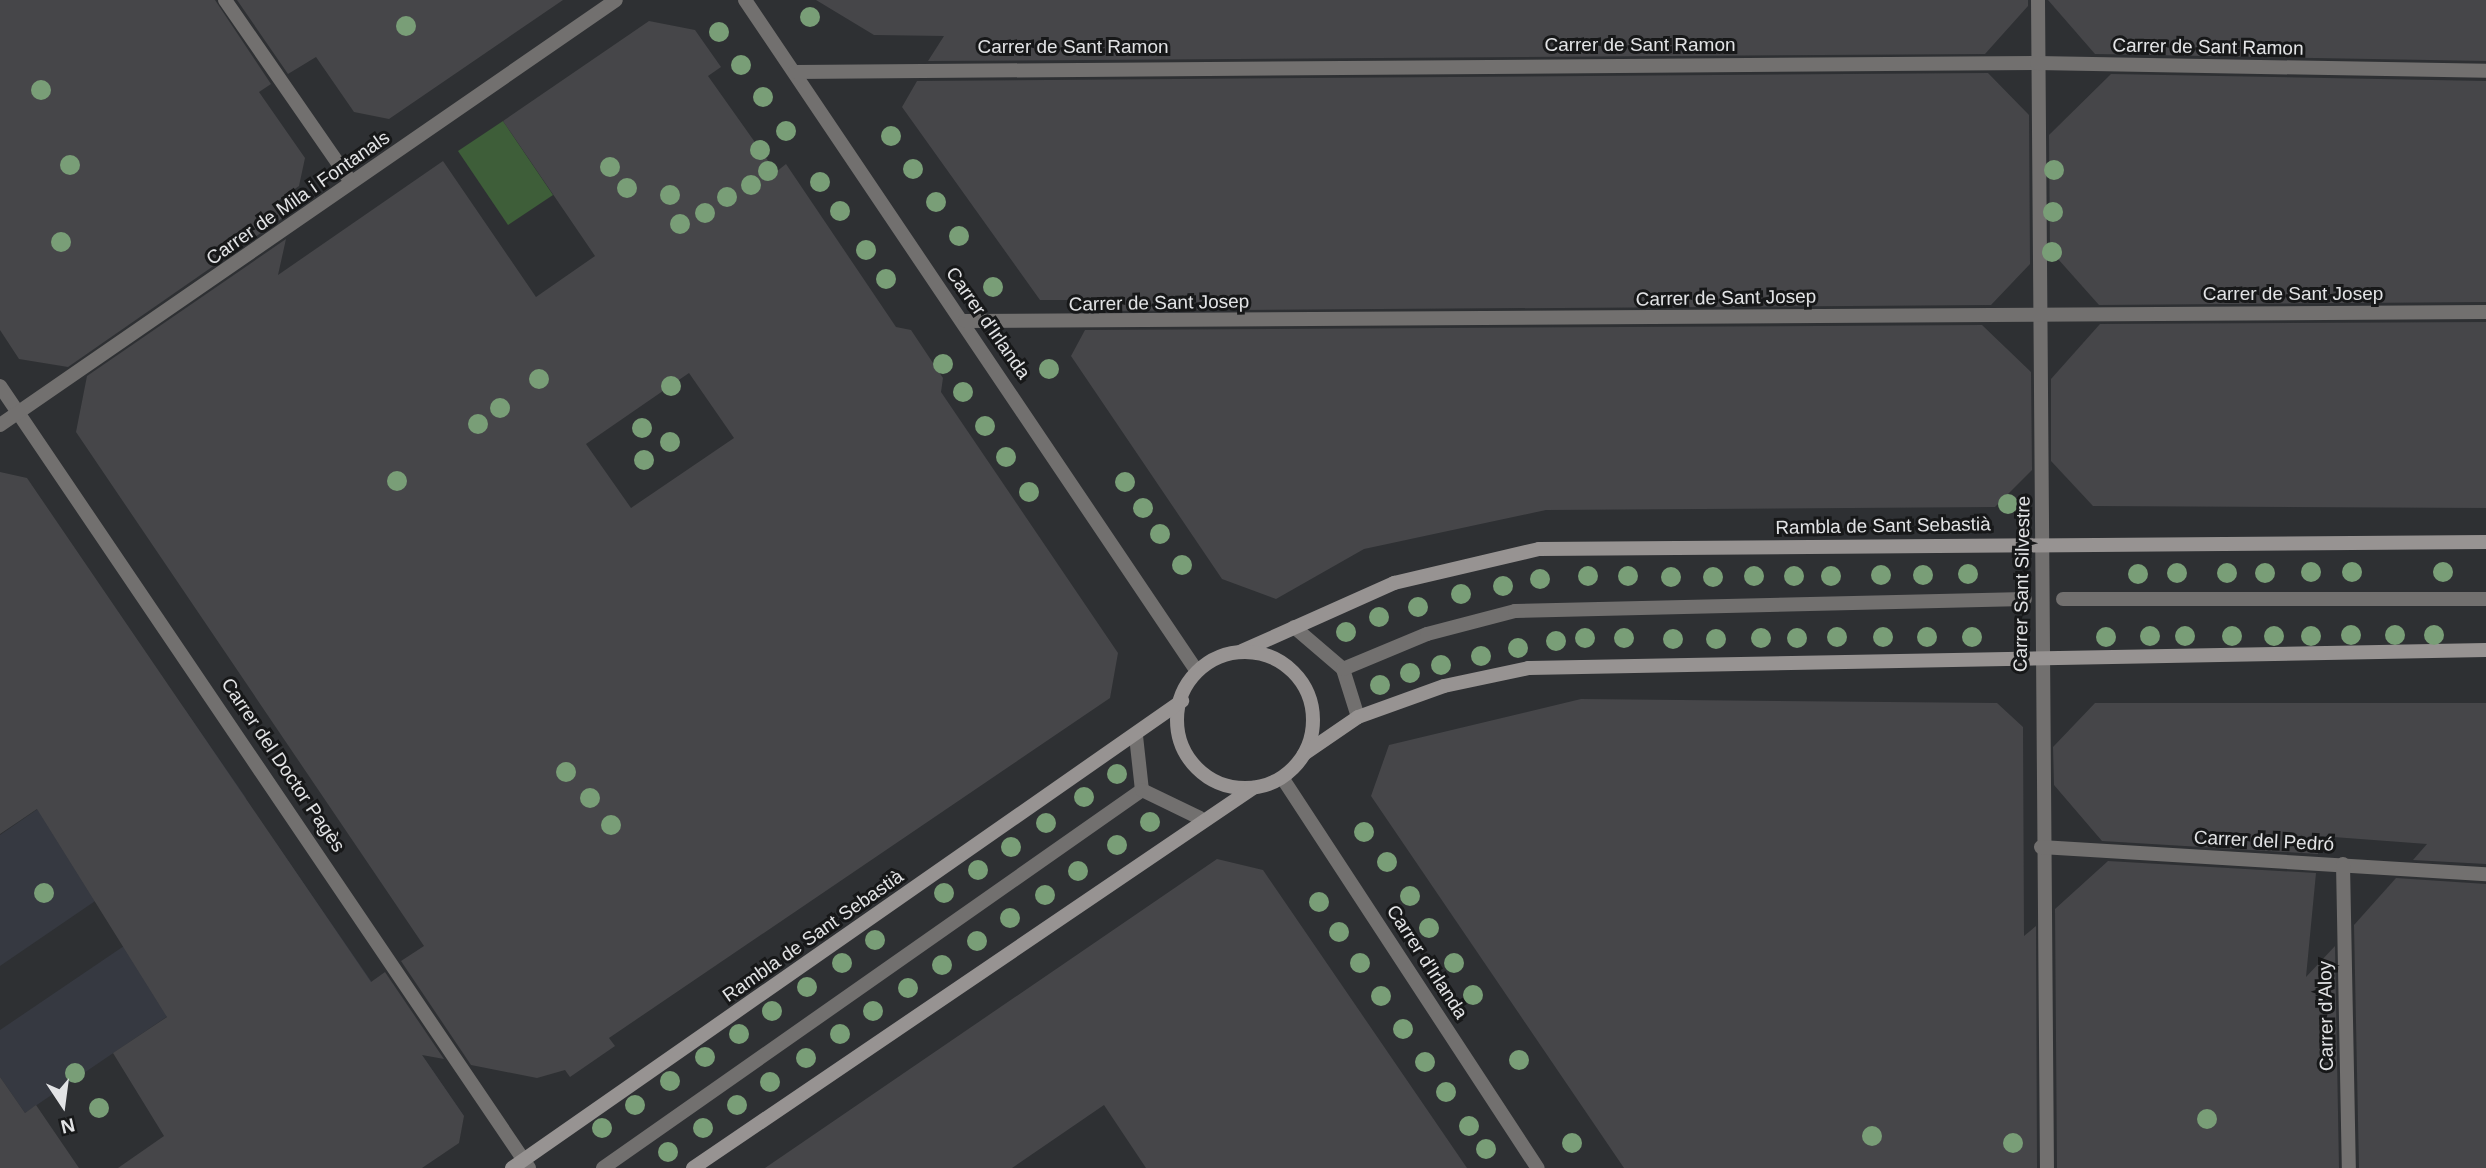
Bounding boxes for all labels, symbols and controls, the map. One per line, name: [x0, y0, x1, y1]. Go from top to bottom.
street label: Carrer de Sant Ramon: [1544, 34, 1736, 56]
street label: Carrer de Sant Ramon: [2112, 34, 2304, 60]
street label: Carrer de Sant Ramon: [977, 36, 1169, 58]
street label: Carrer de Mila i Fontanals: [202, 126, 394, 270]
street label: Carrer d'Irlanda: [941, 263, 1035, 383]
street label: Carrer de Sant Josep: [2203, 283, 2383, 305]
street label: Carrer de Sant Josep: [1636, 285, 1816, 311]
street label: Carrer de Sant Josep: [1069, 290, 1249, 316]
street label: Carrer Sant Silvestre: [2009, 496, 2035, 672]
street label: Rambla de Sant Sebastià: [1775, 513, 1991, 539]
street label: Carrer del Doctor Pagès: [216, 674, 350, 856]
street label: Carrer del Pedró: [2193, 826, 2335, 856]
street label: Rambla de Sant Sebastià: [718, 865, 908, 1007]
street label: Carrer d'Irlanda: [1382, 901, 1472, 1023]
street label: Carrer d'Aloy: [2314, 961, 2338, 1071]
north arrow: [28, 1070, 98, 1140]
text: N: [59, 1114, 77, 1138]

